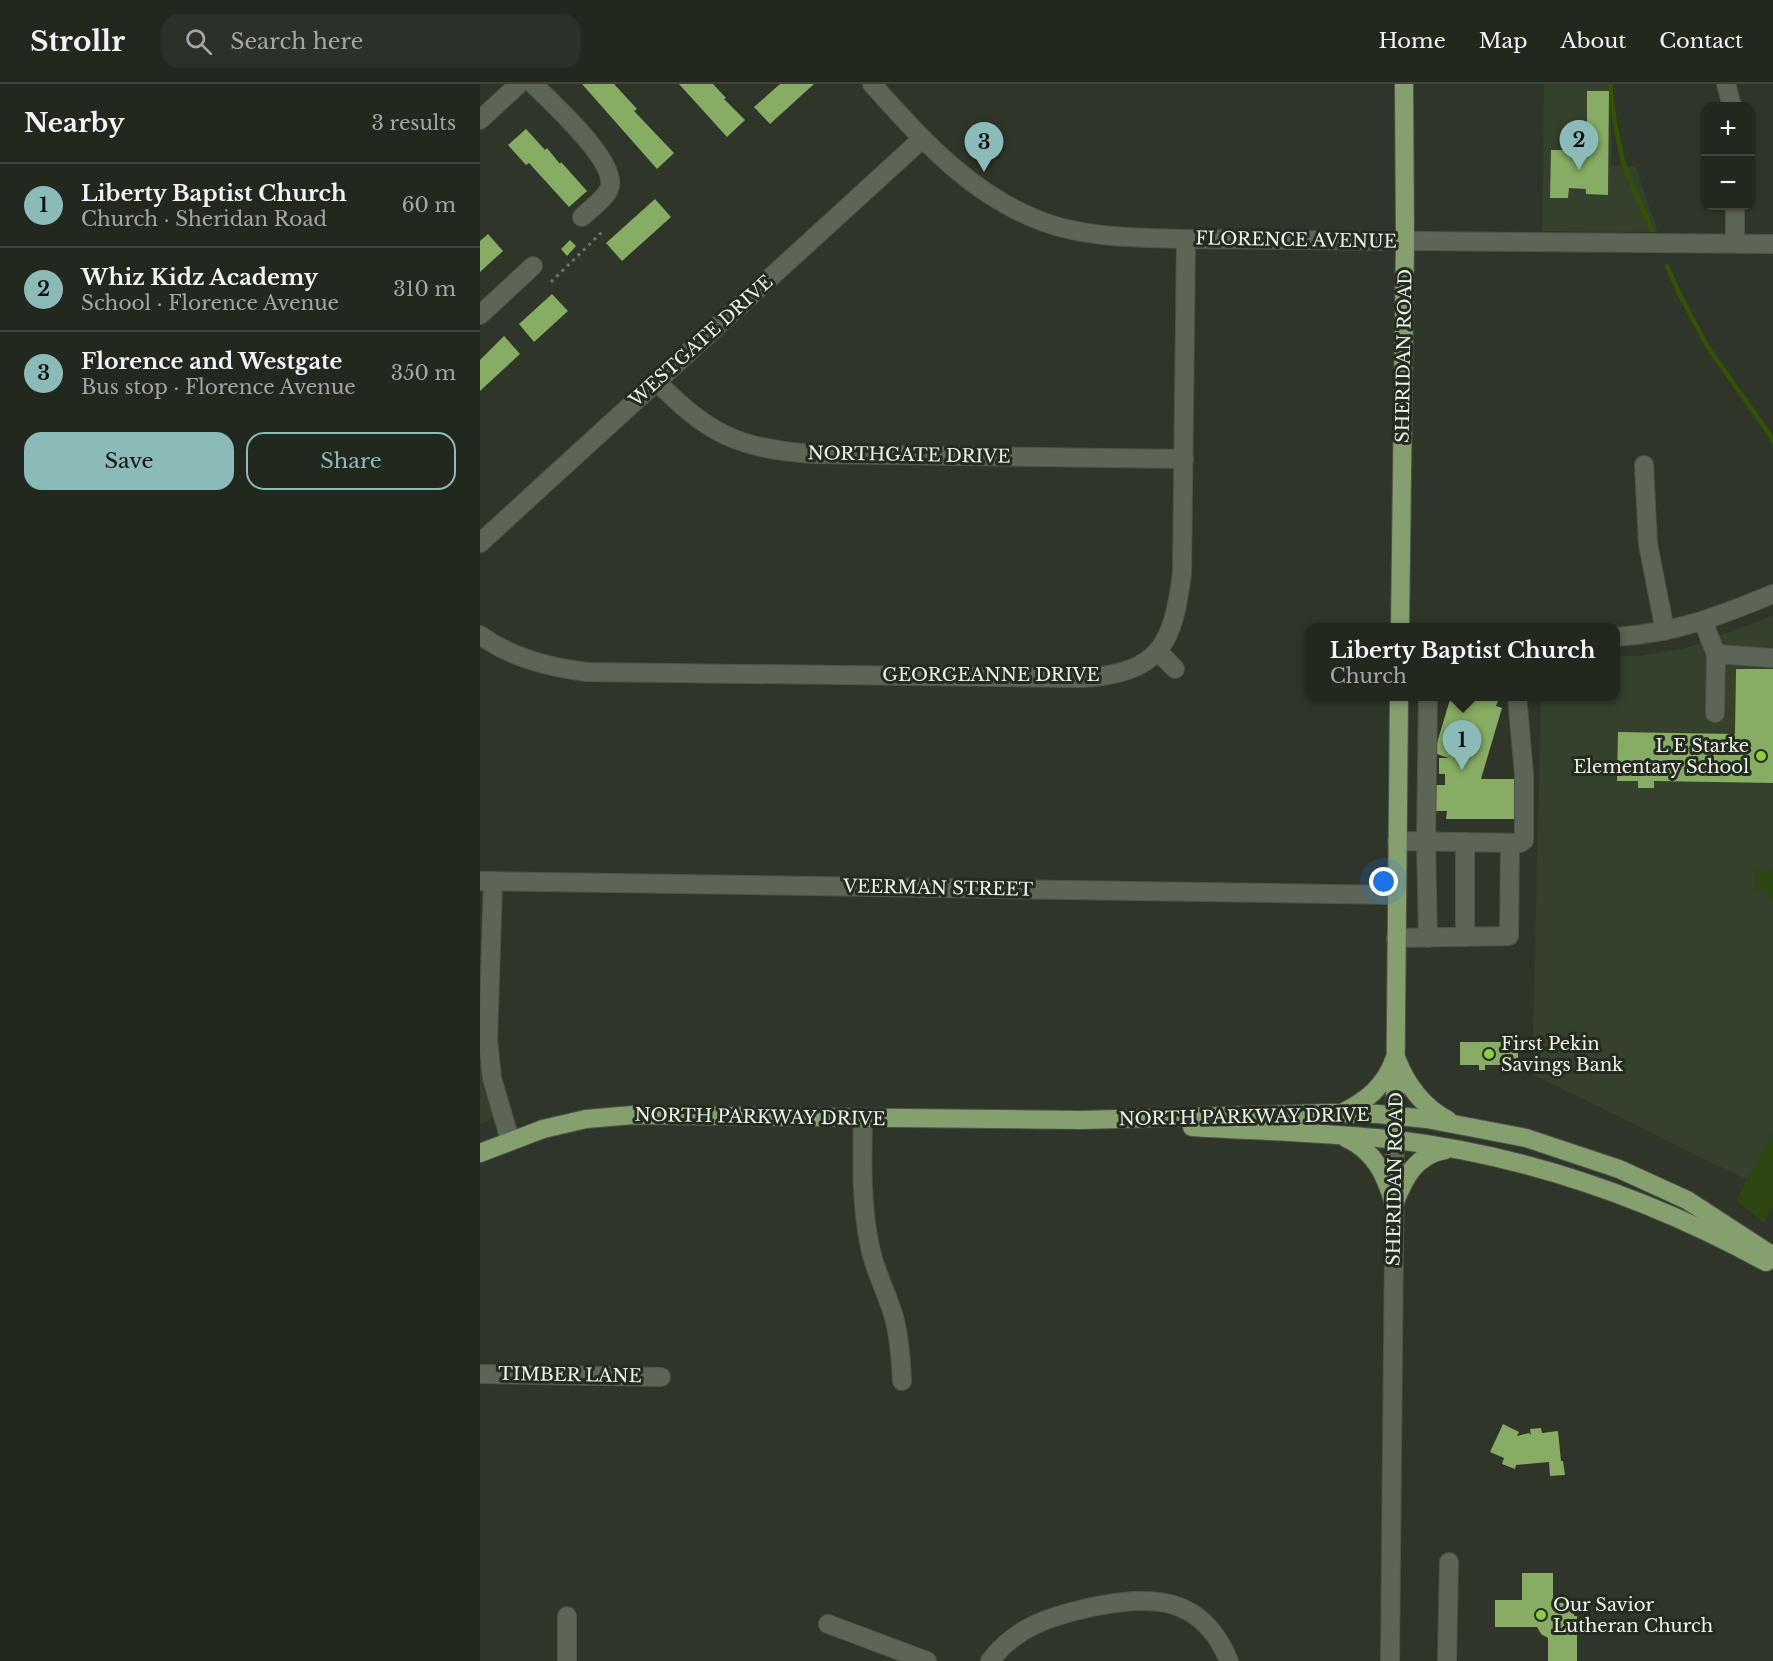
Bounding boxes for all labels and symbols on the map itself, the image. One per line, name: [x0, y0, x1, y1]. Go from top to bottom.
pin: 2: [1560, 120, 1598, 170]
pin: 3: [964, 122, 1004, 172]
street label: FLORENCE AVENUE: [1195, 227, 1397, 253]
street label: SHERIDAN ROAD: [1391, 269, 1417, 443]
street label: WESTGATE DRIVE: [624, 271, 777, 412]
street label: NORTHGATE DRIVE: [807, 442, 1011, 468]
street label: GEORGEANNE DRIVE: [882, 664, 1100, 686]
pin: 1: [1442, 720, 1482, 770]
place label: L E Starke Elementary School: [1573, 735, 1749, 778]
marker: L E Starke Elementary School: [1754, 749, 1768, 763]
your location: [1369, 867, 1398, 896]
street label: VEERMAN STREET: [842, 875, 1034, 901]
place label: First Pekin Savings Bank: [1501, 1033, 1623, 1076]
marker: First Pekin Savings Bank: [1482, 1047, 1496, 1061]
street label: SHERIDAN ROAD: [1382, 1092, 1408, 1266]
street label: NORTH PARKWAY DRIVE: [634, 1104, 886, 1130]
street label: NORTH PARKWAY DRIVE: [1118, 1104, 1370, 1130]
street label: TIMBER LANE: [498, 1363, 642, 1387]
place label: Our Savior Lutheran Church: [1553, 1594, 1713, 1637]
marker: Our Savior Lutheran Church: [1534, 1608, 1548, 1622]

